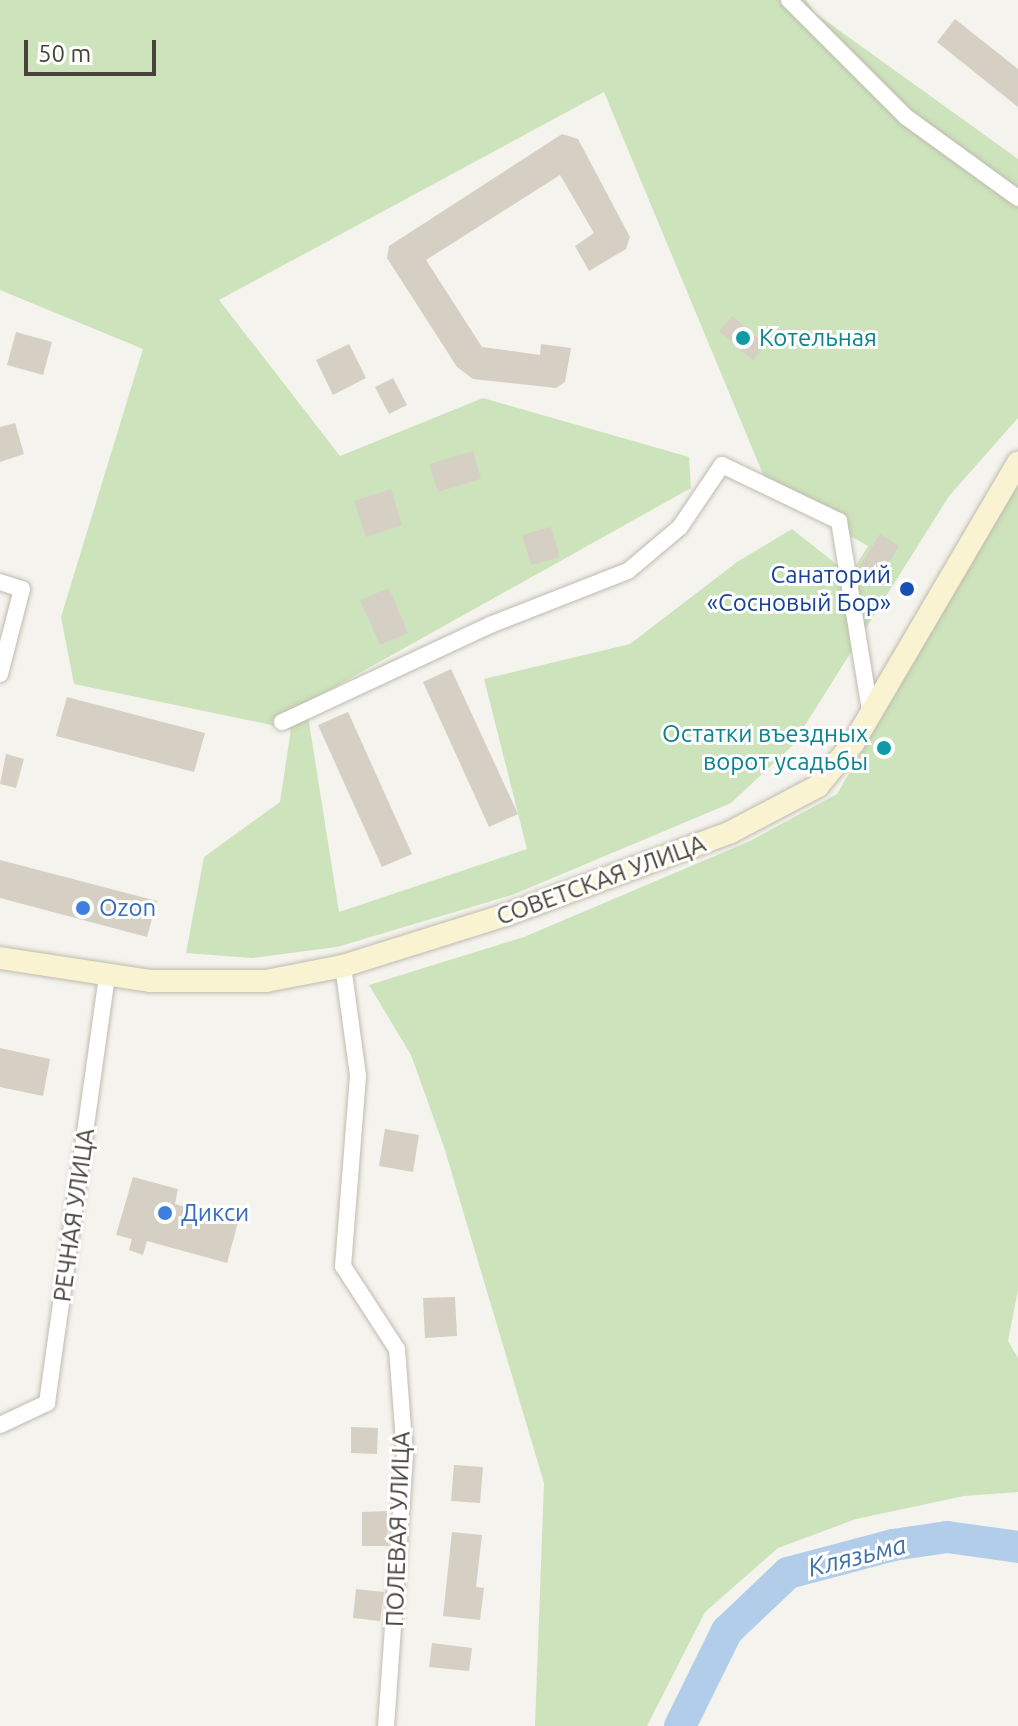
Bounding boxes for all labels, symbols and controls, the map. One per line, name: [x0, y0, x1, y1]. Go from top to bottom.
scale bar: [28, 24, 160, 74]
text: 50 m: [38, 40, 91, 67]
place label: Котельная: [759, 324, 877, 352]
marker: Котельная: [734, 329, 752, 347]
place label: Санаторий «Сосновый Бор»: [707, 561, 891, 617]
marker: Санаторий «Сосновый Бор»: [898, 580, 916, 598]
place label: Остатки въездных ворот усадьбы: [662, 720, 868, 776]
marker: Остатки въездных ворот усадьбы: [875, 739, 893, 757]
street label: СОВЕТСКАЯ УЛИЦА: [493, 829, 709, 931]
place label: Ozon: [99, 894, 156, 922]
marker: Ozon: [74, 899, 92, 917]
street label: РЕЧНАЯ УЛИЦА: [48, 1126, 100, 1304]
place label: Дикси: [181, 1199, 249, 1227]
marker: Дикси: [156, 1204, 174, 1222]
street label: ПОЛЕВАЯ УЛИЦА: [380, 1431, 416, 1627]
water label: Клязьма: [805, 1529, 909, 1583]

